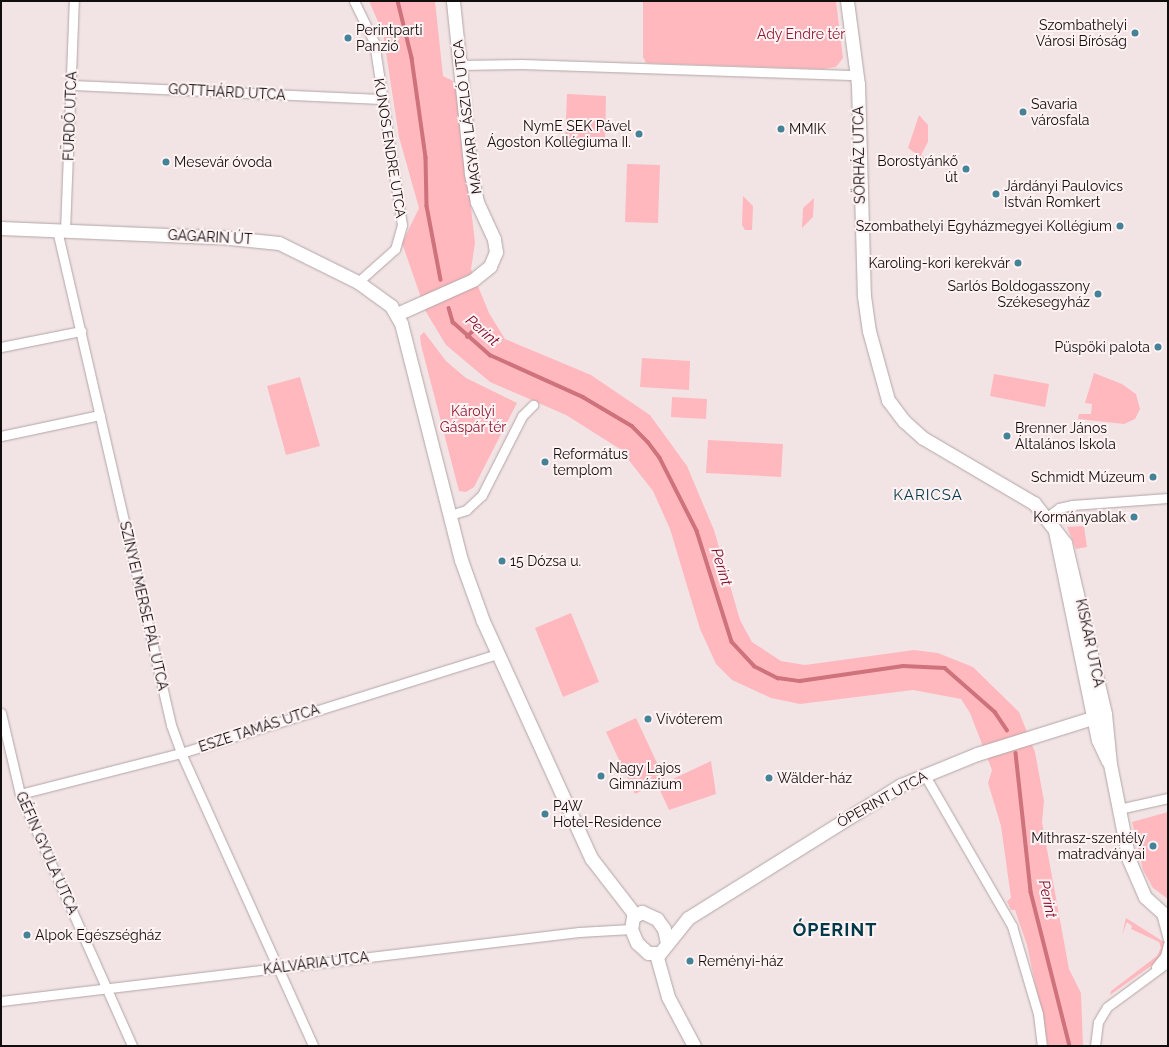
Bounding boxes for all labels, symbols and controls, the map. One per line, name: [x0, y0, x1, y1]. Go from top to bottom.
place label: Szombathelyi Városi Bíróság: [1036, 17, 1127, 50]
place label: Perintparti Panzió: [356, 22, 422, 54]
park label: Ady Endre tér: [757, 26, 845, 42]
marker: Szombathelyi Városi Bíróság: [1130, 28, 1140, 38]
marker: Perintparti Panzió: [343, 33, 353, 43]
street label: MAGYAR LÁSZLÓ UTCA: [449, 39, 485, 195]
street label: FÜRDŐ UTCA: [60, 71, 80, 161]
street label: KUNOS ENDRE UTCA: [371, 77, 409, 219]
street label: GOTTHÁRD UTCA: [168, 81, 286, 103]
place label: Savaria városfala: [1031, 96, 1089, 128]
street label: SÖRHÁZ UTCA: [850, 106, 868, 204]
marker: Savaria városfala: [1018, 107, 1028, 117]
place label: NymE SEK Pável Ágoston Kollégiuma II.: [487, 118, 631, 150]
place label: MMIK: [789, 121, 826, 137]
marker: MMIK: [776, 124, 786, 134]
marker: NymE SEK Pável Ágoston Kollégiuma II.: [634, 129, 644, 139]
place label: Borostyánkő út: [877, 153, 958, 186]
place label: Mesevár óvoda: [174, 154, 273, 170]
marker: Mesevár óvoda: [161, 157, 171, 167]
marker: Borostyánkő út: [961, 164, 971, 174]
place label: Járdányi Paulovics István Romkert: [1004, 178, 1123, 210]
marker: Járdányi Paulovics István Romkert: [991, 189, 1001, 199]
place label: Szombathelyi Egyházmegyei Kollégium: [856, 218, 1112, 234]
marker: Szombathelyi Egyházmegyei Kollégium: [1115, 221, 1125, 231]
street label: GAGARIN ÚT: [167, 226, 253, 248]
place label: Karoling-kori kerekvár: [868, 255, 1010, 271]
marker: Karoling-kori kerekvár: [1013, 258, 1023, 268]
place label: Sarlós Boldogasszony Székesegyház: [948, 278, 1090, 310]
marker: Sarlós Boldogasszony Székesegyház: [1093, 289, 1103, 299]
water label: Perint: [462, 312, 502, 350]
place label: Püspöki palota: [1055, 339, 1150, 355]
marker: Püspöki palota: [1153, 342, 1163, 352]
park label: Károlyi Gáspár tér: [440, 403, 506, 436]
place label: Brenner János Általános Iskola: [1015, 420, 1116, 452]
marker: Brenner János Általános Iskola: [1002, 431, 1012, 441]
place label: Református templom: [553, 446, 628, 478]
marker: Református templom: [540, 457, 550, 467]
place label: Schmidt Múzeum: [1031, 469, 1145, 485]
marker: Schmidt Múzeum: [1148, 472, 1158, 482]
district label: KARICSA: [893, 487, 963, 505]
place label: Kormányablak: [1033, 509, 1126, 525]
marker: Kormányablak: [1129, 512, 1139, 522]
street label: SZINYEI MERSE PÁL UTCA: [116, 519, 172, 693]
water label: Perint: [707, 546, 735, 588]
place label: 15 Dózsa u.: [510, 553, 581, 569]
marker: 15 Dózsa u.: [497, 556, 507, 566]
street label: KISKAR UTCA: [1072, 597, 1108, 689]
street label: ESZE TAMÁS UTCA: [196, 701, 322, 755]
place label: Vívóterem: [656, 711, 723, 727]
marker: Vívóterem: [643, 714, 653, 724]
place label: Nagy Lajos Gimnázium: [609, 760, 682, 792]
street label: ÓPERINT UTCA: [834, 767, 930, 831]
place label: Wälder-ház: [777, 770, 852, 786]
marker: Nagy Lajos Gimnázium: [596, 771, 606, 781]
marker: Wälder-ház: [764, 773, 774, 783]
street label: GÉFIN GYULA UTCA: [12, 789, 82, 917]
place label: P4W Hotel-Residence: [553, 798, 662, 830]
marker: P4W Hotel-Residence: [540, 809, 550, 819]
place label: Mithrasz-szentély matradványai: [1031, 830, 1145, 862]
marker: Mithrasz-szentély matradványai: [1148, 841, 1158, 851]
water label: Perint: [1034, 878, 1060, 920]
district label: ÓPERINT: [793, 919, 877, 941]
place label: Alpok Egészségház: [35, 927, 161, 943]
marker: Alpok Egészségház: [22, 930, 32, 940]
street label: KÁLVÁRIA UTCA: [262, 948, 370, 978]
place label: Reményi-ház: [698, 953, 783, 969]
marker: Reményi-ház: [685, 956, 695, 966]

